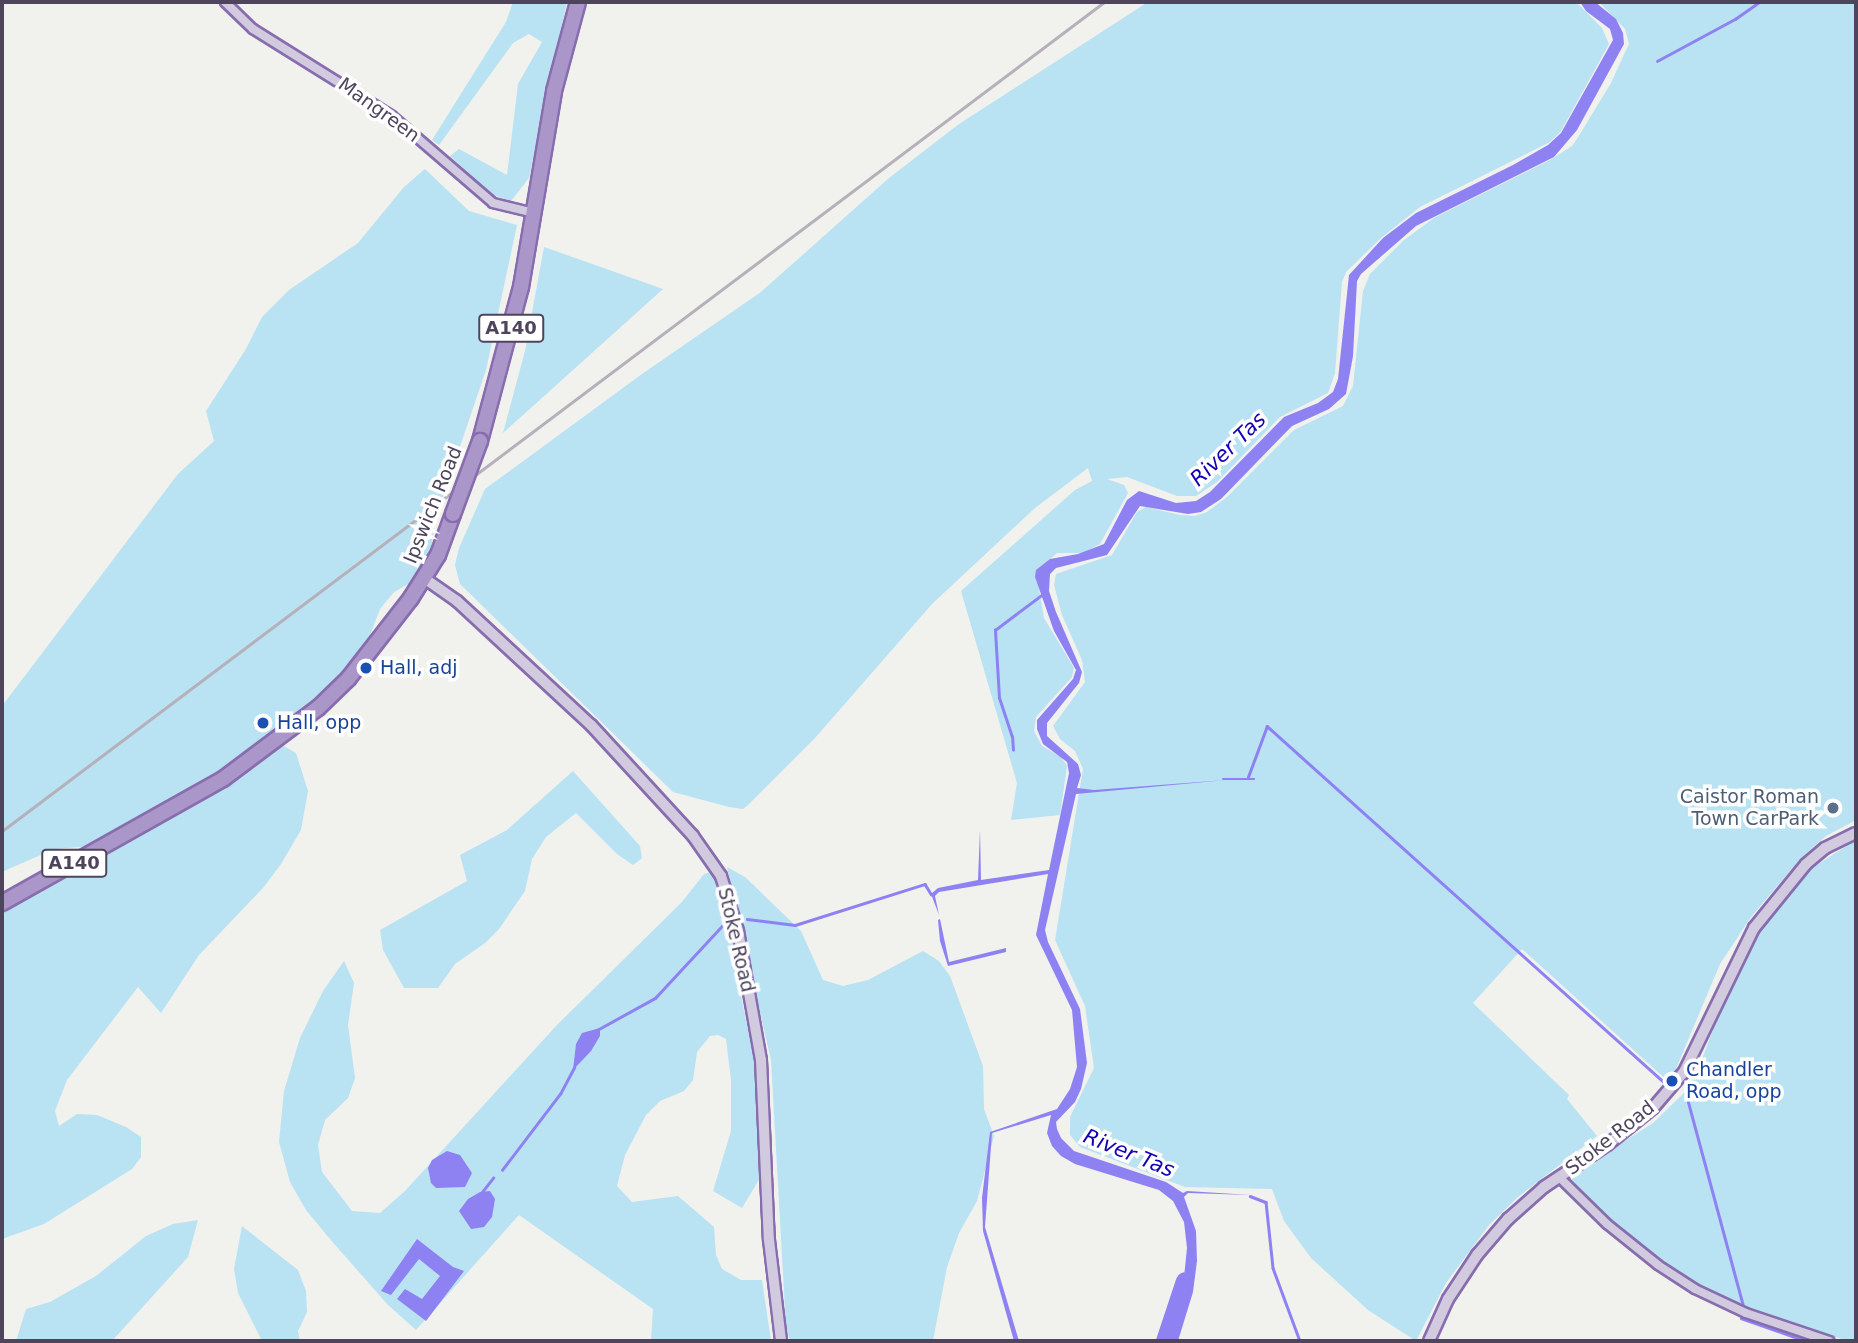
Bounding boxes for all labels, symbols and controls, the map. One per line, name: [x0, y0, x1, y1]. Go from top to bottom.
street label: Mangreen: [334, 73, 424, 147]
road number: A140: [478, 314, 544, 342]
water label: River Tas: [1185, 407, 1271, 491]
street label: Ipswich Road: [399, 443, 467, 567]
place label: Hall, adj: [380, 657, 458, 679]
marker: Hall, adj: [358, 660, 374, 676]
place label: Hall, opp: [277, 712, 361, 734]
marker: Hall, opp: [255, 715, 271, 731]
place label: Caistor Roman Town CarPark: [1680, 786, 1819, 830]
marker: Caistor Roman Town CarPark: [1825, 800, 1841, 816]
road number: A140: [41, 848, 107, 878]
street label: Stoke Road: [713, 885, 759, 995]
place label: Chandler Road, opp: [1686, 1059, 1782, 1103]
marker: Chandler Road, opp: [1664, 1073, 1680, 1089]
street label: Stoke Road: [1561, 1096, 1659, 1180]
water label: River Tas: [1080, 1123, 1178, 1183]

